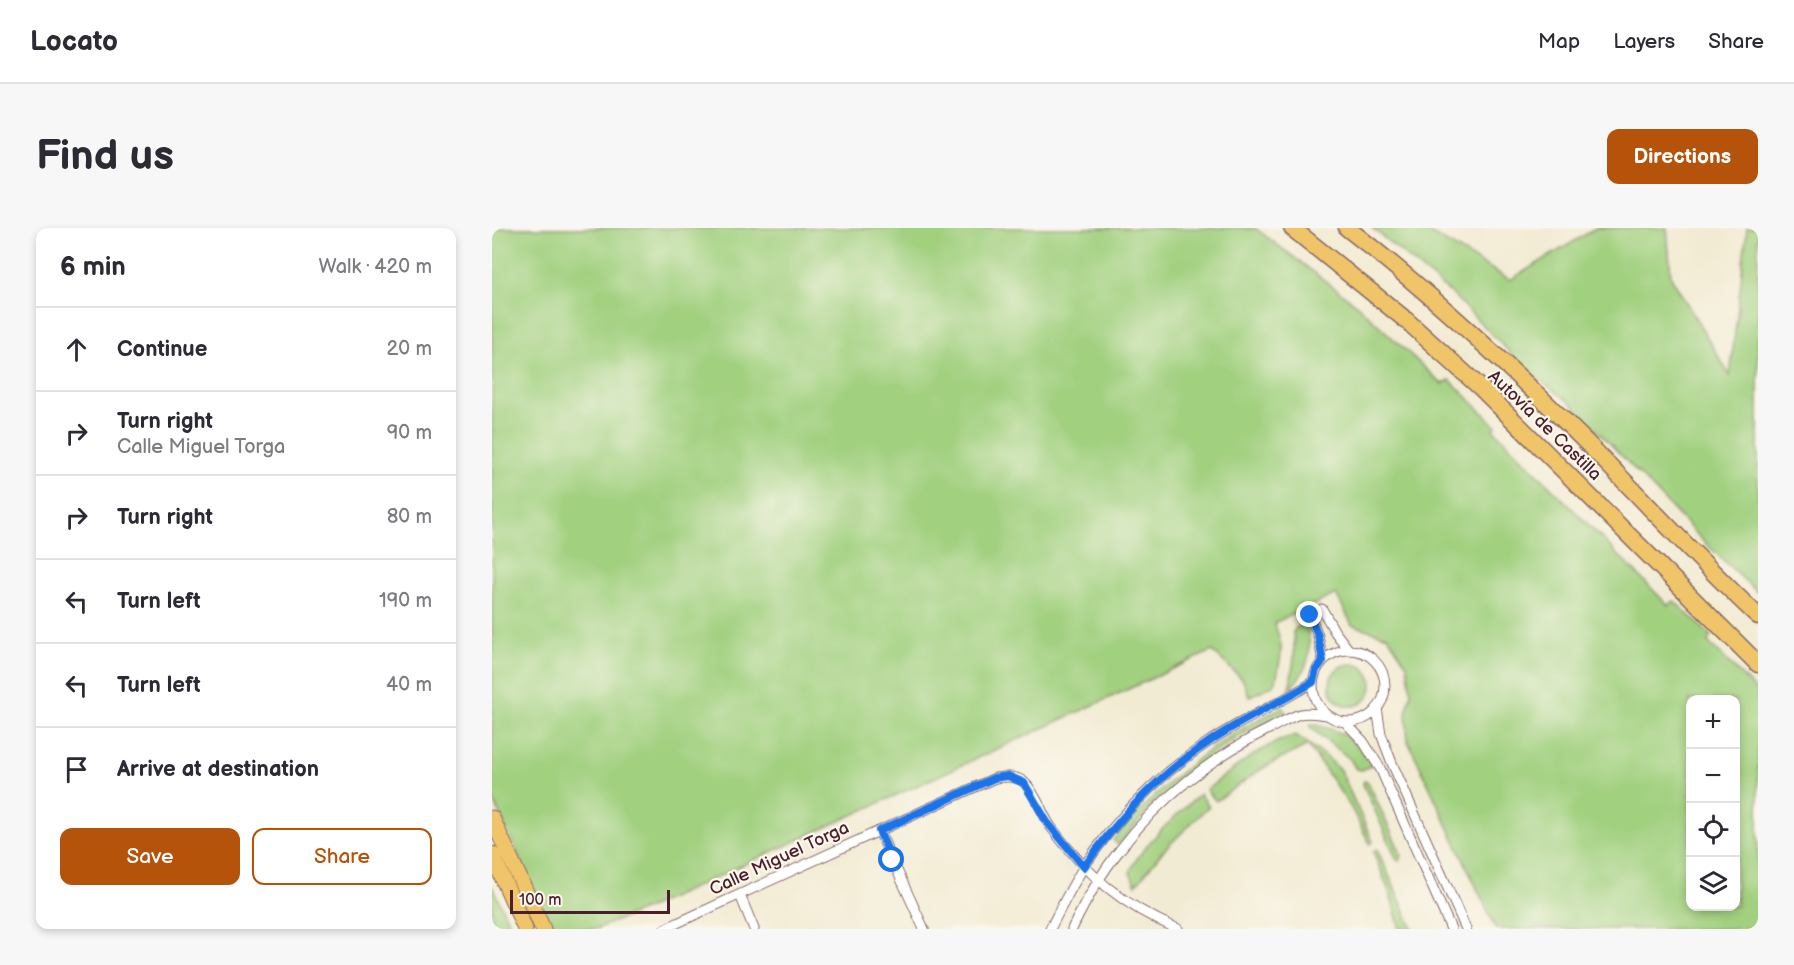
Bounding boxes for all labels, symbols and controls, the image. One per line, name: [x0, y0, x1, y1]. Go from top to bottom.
text: Locato: [30, 25, 118, 58]
text: Map: [1538, 29, 1580, 54]
text: Layers: [1613, 29, 1675, 54]
text: Share: [1708, 29, 1764, 54]
button: Directions: [1607, 129, 1758, 184]
text: Find us: [36, 131, 174, 182]
text: 6 min: [60, 252, 126, 283]
text: Walk · 420 m: [319, 255, 432, 279]
icon: ahead: [60, 333, 93, 366]
text: Continue: [117, 336, 207, 363]
text: 20 m: [387, 337, 432, 361]
street label: Autovía de Castilla: [1484, 366, 1606, 485]
text: Turn right: [117, 408, 213, 435]
icon: right: [60, 417, 93, 450]
text: 90 m: [387, 421, 432, 445]
text: Calle Miguel Torga: [117, 435, 285, 459]
icon: right: [60, 501, 93, 534]
text: Turn right: [117, 504, 213, 531]
text: 80 m: [387, 505, 432, 529]
icon: left: [60, 585, 93, 618]
text: Turn left: [117, 588, 201, 615]
text: 190 m: [379, 589, 432, 613]
route end: [1296, 601, 1322, 627]
icon: left: [60, 669, 93, 702]
text: Turn left: [117, 672, 201, 699]
text: 40 m: [386, 673, 432, 697]
map controls: [1686, 695, 1740, 911]
button: +: [1686, 695, 1740, 749]
button: −: [1686, 749, 1740, 803]
icon: arrive: [60, 753, 93, 786]
text: Arrive at destination: [117, 756, 319, 783]
button: locate: [1686, 803, 1740, 857]
street label: Calle Miguel Torga: [706, 817, 852, 900]
button: Save: [60, 828, 240, 885]
button: Share: [252, 828, 432, 885]
route start: [878, 846, 904, 872]
button: layers: [1686, 857, 1740, 911]
scale bar: [510, 887, 670, 914]
text: 100 m: [519, 891, 562, 910]

